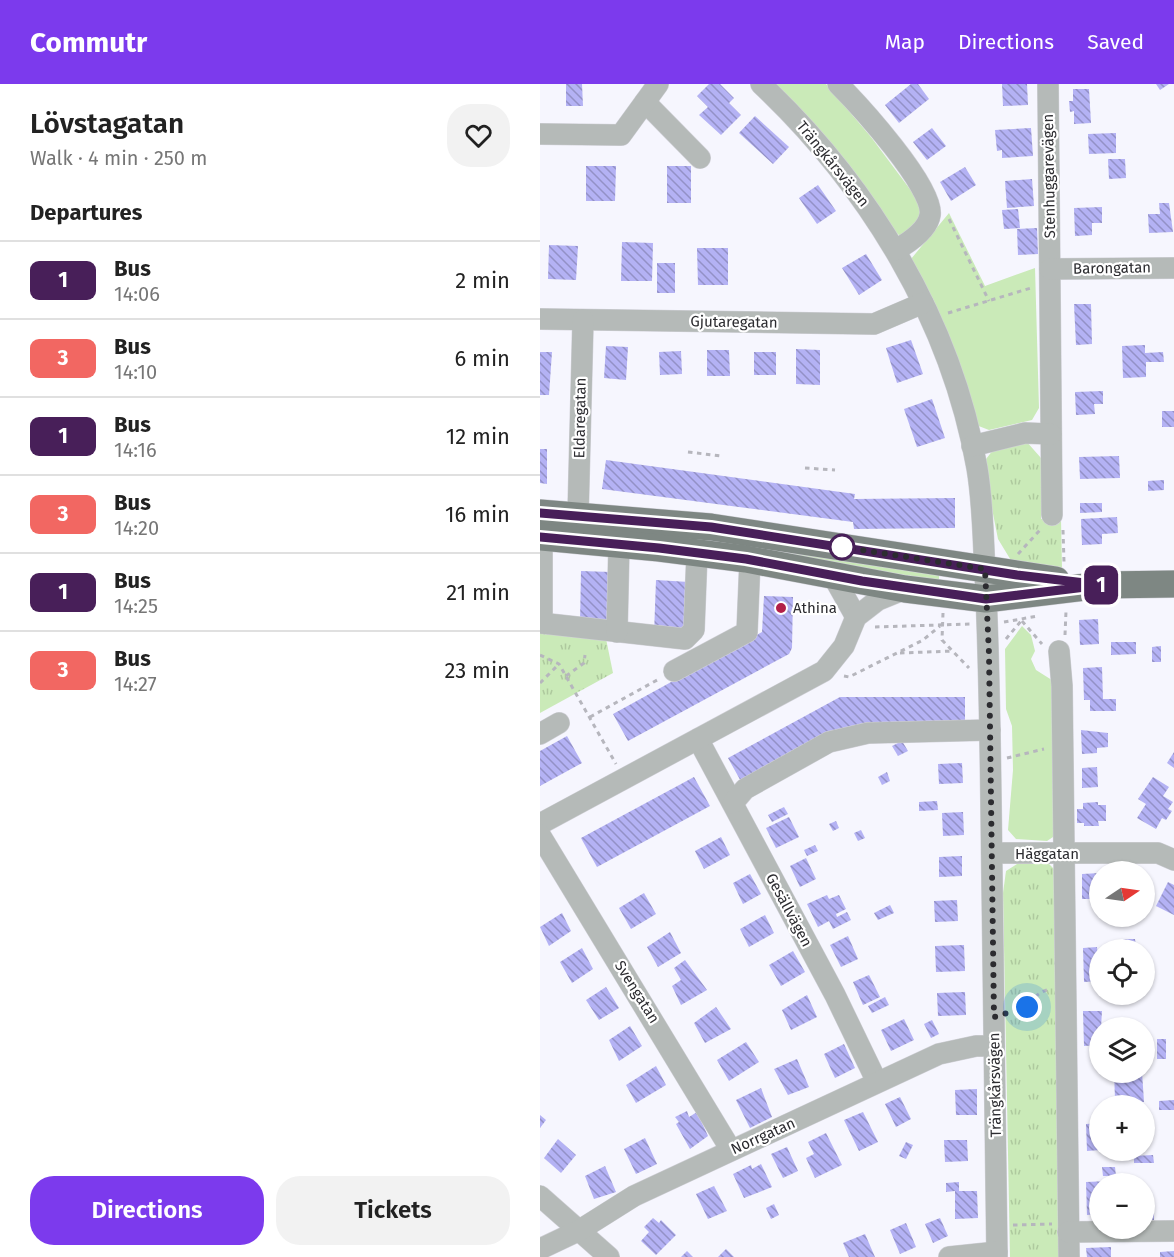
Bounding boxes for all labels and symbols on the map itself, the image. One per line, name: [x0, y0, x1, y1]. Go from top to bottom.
street label: Stenhuggarevägen: [1039, 114, 1059, 238]
street label: Trängkårsvägen: [793, 118, 873, 210]
street label: Barongatan: [1073, 258, 1151, 278]
street label: Gjutaregatan: [690, 312, 778, 332]
street label: Eldaregatan: [570, 377, 590, 459]
unlabelled marker: [829, 534, 855, 560]
line badge: 1: [1082, 566, 1120, 604]
place label: Athina: [793, 599, 837, 617]
marker: Athina: [774, 601, 788, 615]
street label: Häggatan: [1015, 845, 1079, 863]
north arrow: [1089, 861, 1155, 927]
street label: Gesällvägen: [762, 870, 816, 950]
street label: Svengatan: [611, 957, 663, 1027]
your location: [1012, 992, 1042, 1022]
street label: Trängkårsvägen: [985, 1032, 1005, 1138]
street label: Norrgatan: [728, 1114, 798, 1158]

